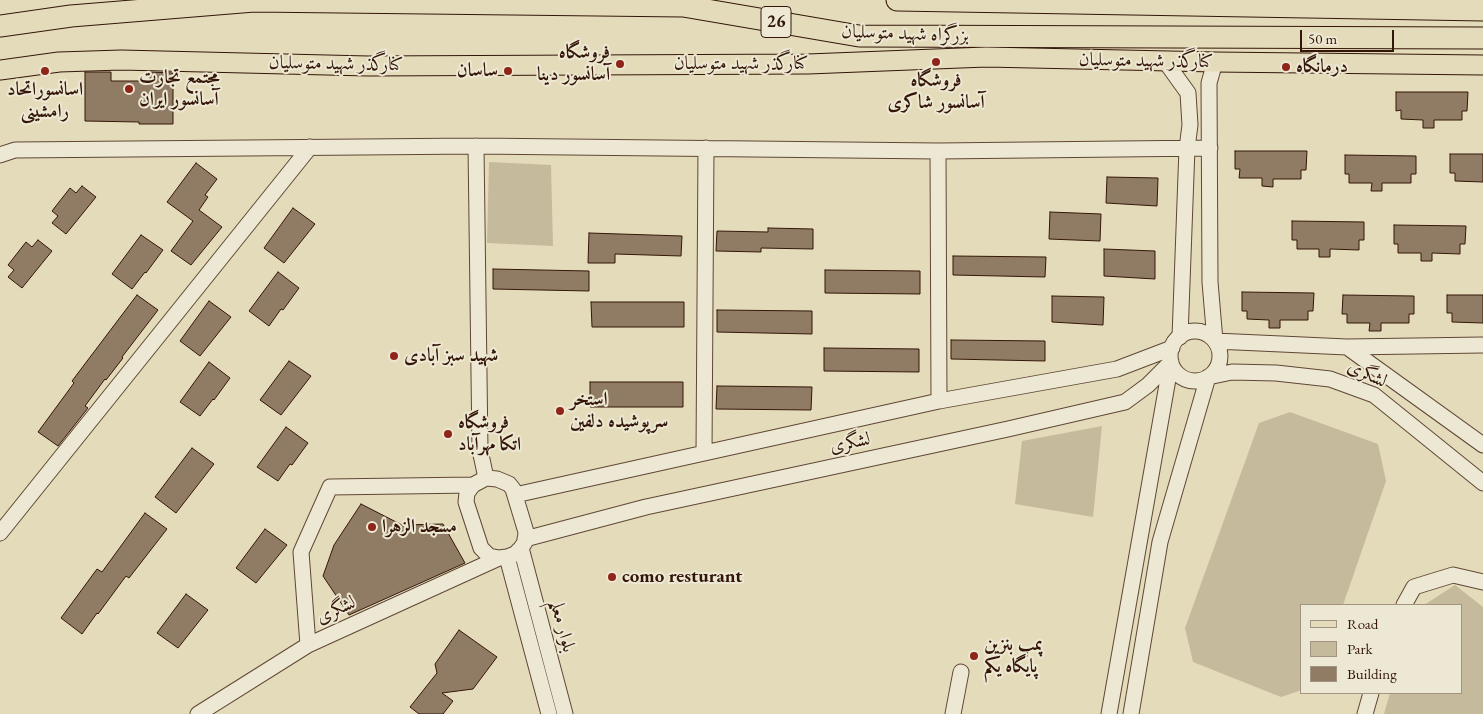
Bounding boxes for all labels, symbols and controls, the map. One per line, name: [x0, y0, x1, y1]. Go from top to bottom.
road number: 26: [761, 7, 791, 38]
street label: بزرگراه شهید متوسلیان: [841, 20, 969, 48]
scale bar: [1303, 20, 1397, 52]
text: 50 m: [1308, 29, 1337, 48]
place label: فروشگاه آسانسور دینا: [537, 42, 610, 86]
street label: کنارگذر شهید متوسلیان: [1078, 48, 1214, 74]
street label: کنارگذر شهید متوسلیان: [268, 51, 404, 77]
street label: کنارگذر شهید متوسلیان: [674, 53, 808, 75]
marker: فروشگاه آسانسور شاکری: [930, 56, 942, 68]
place label: درمانگاه: [1296, 56, 1348, 78]
marker: فروشگاه آسانسور دینا: [614, 58, 626, 70]
place label: ساسان: [457, 60, 498, 82]
marker: درمانگاه: [1280, 61, 1292, 73]
marker: اسانسوراتحاد رامشینی: [39, 65, 51, 77]
marker: ساسان: [502, 65, 514, 77]
place label: مجتمع تجارت آسانسور ایران: [139, 67, 220, 111]
place label: فروشگاه آسانسور شاکری: [887, 70, 985, 114]
place label: اسانسوراتحاد رامشینی: [7, 79, 83, 123]
marker: مجتمع تجارت آسانسور ایران: [123, 83, 135, 95]
place label: شهید سبز آبادی: [404, 345, 498, 367]
marker: شهید سبز آبادی: [388, 350, 400, 362]
street label: لشگری: [1344, 355, 1390, 393]
place label: استخر سرپوشیده دلفین: [570, 389, 668, 433]
marker: استخر سرپوشیده دلفین: [554, 405, 566, 417]
place label: فروشگاه اتکا مهرآباد: [458, 412, 521, 456]
marker: فروشگاه اتکا مهرآباد: [442, 428, 454, 440]
street label: لشگری: [827, 428, 873, 458]
place label: مسجد الزهرا: [382, 516, 457, 538]
marker: مسجد الزهرا: [366, 521, 378, 533]
place label: como resturant: [622, 566, 742, 588]
marker: como resturant: [606, 571, 618, 583]
street label: لشگری: [313, 591, 359, 629]
street label: بلوار معلم: [544, 597, 580, 655]
legend: [1300, 604, 1463, 694]
text: Road: [1347, 614, 1378, 633]
place label: پمپ بنزين پايگاه يكم: [984, 634, 1043, 678]
text: Park: [1347, 639, 1373, 658]
marker: پمپ بنزين پايگاه يكم: [968, 650, 980, 662]
text: Building: [1347, 664, 1397, 683]

